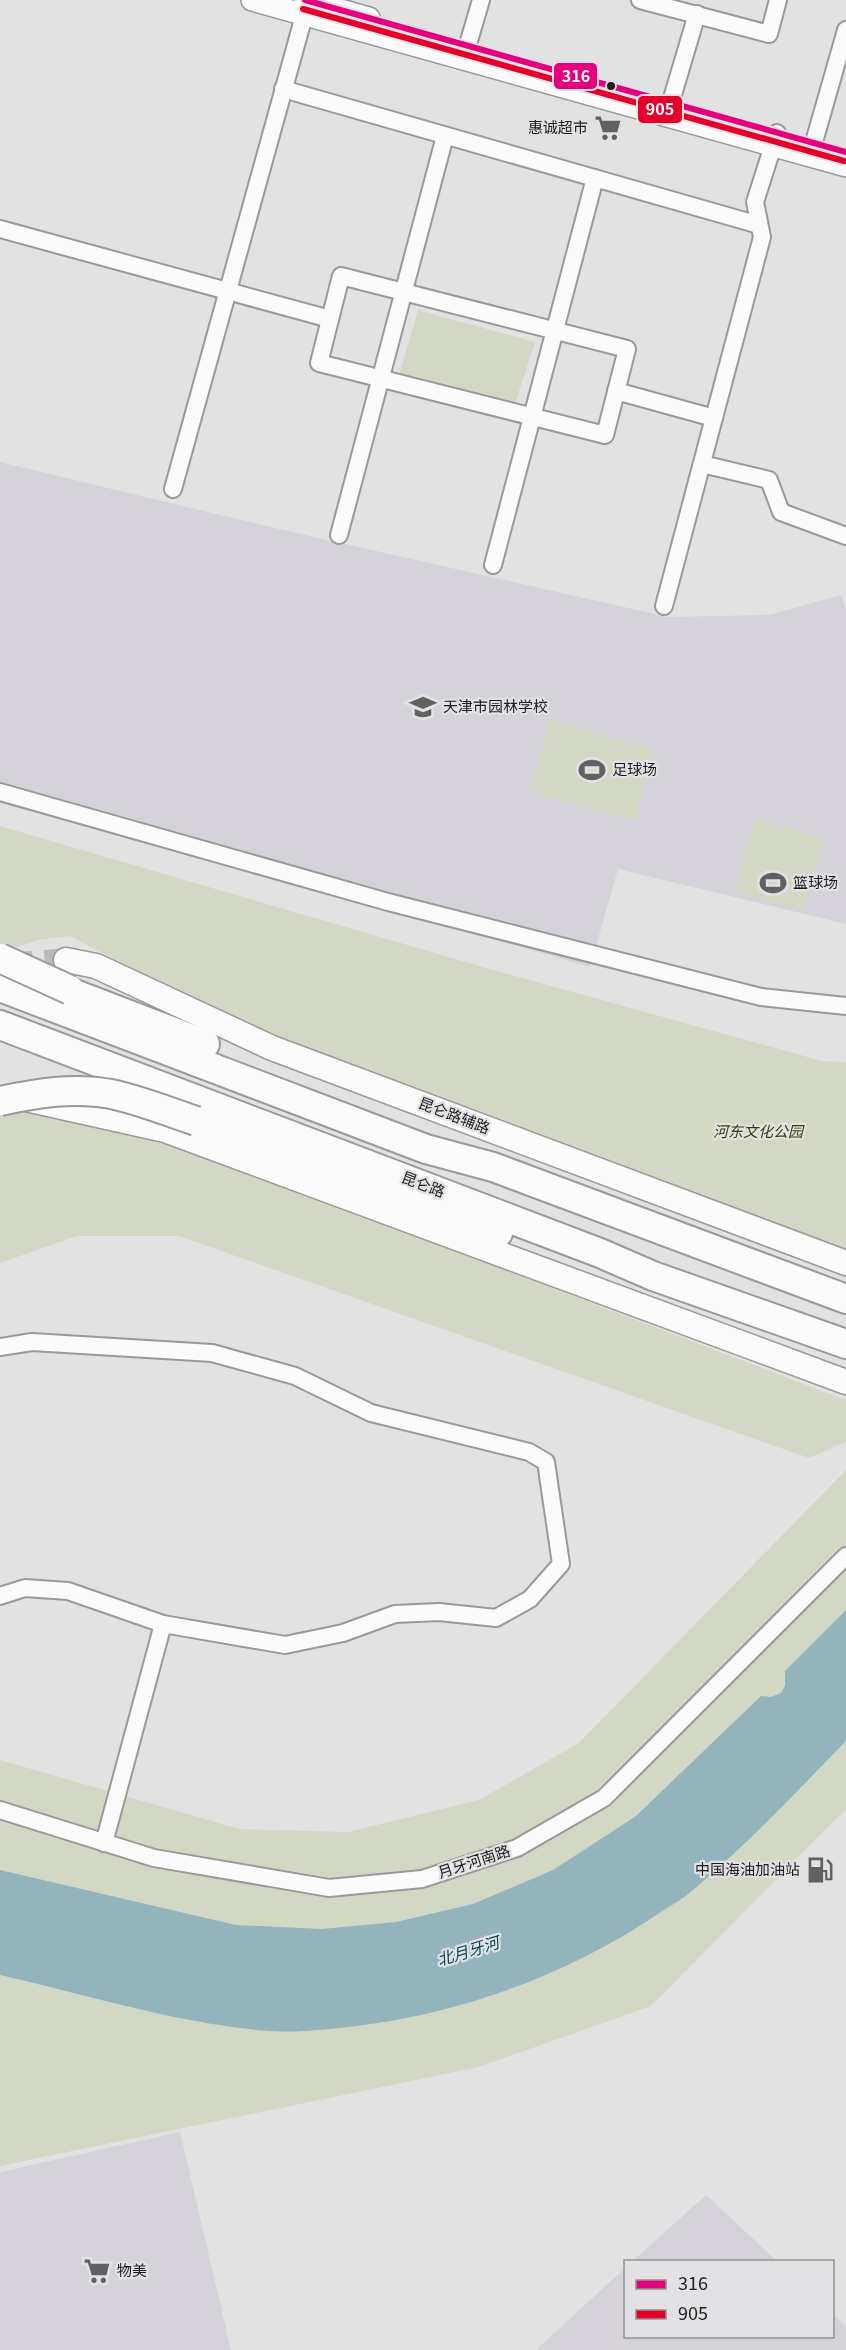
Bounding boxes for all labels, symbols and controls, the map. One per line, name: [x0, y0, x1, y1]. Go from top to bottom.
line badge: 316: [553, 62, 598, 90]
text: 316: [562, 63, 590, 87]
unlabelled marker: [605, 80, 617, 92]
line badge: 905: [637, 95, 683, 124]
text: 905: [646, 96, 674, 120]
supermarket icon: 惠诚超市: [593, 113, 623, 143]
place label: 惠诚超市: [528, 116, 588, 137]
school or university icon: 天津市园林学校: [408, 692, 438, 722]
place label: 天津市园林学校: [443, 695, 548, 716]
sports icon: 足球场: [577, 755, 607, 785]
place label: 足球场: [612, 758, 657, 779]
sports icon: 篮球场: [758, 868, 788, 898]
place label: 篮球场: [793, 871, 838, 892]
street label: 昆仑路辅路: [416, 1091, 493, 1138]
park label: 河东文化公园: [713, 1120, 805, 1141]
street label: 昆仑路: [399, 1166, 448, 1201]
street label: 月牙河南路: [435, 1839, 512, 1882]
fuel station icon: 中国海油加油站: [805, 1855, 835, 1885]
place label: 中国海油加油站: [695, 1858, 800, 1879]
water label: 北月牙河: [434, 1928, 505, 1971]
supermarket icon: 物美: [82, 2256, 112, 2286]
place label: 物美: [117, 2259, 147, 2280]
legend: [624, 2260, 834, 2338]
text: 316: [678, 2269, 708, 2295]
text: 905: [678, 2299, 708, 2325]

